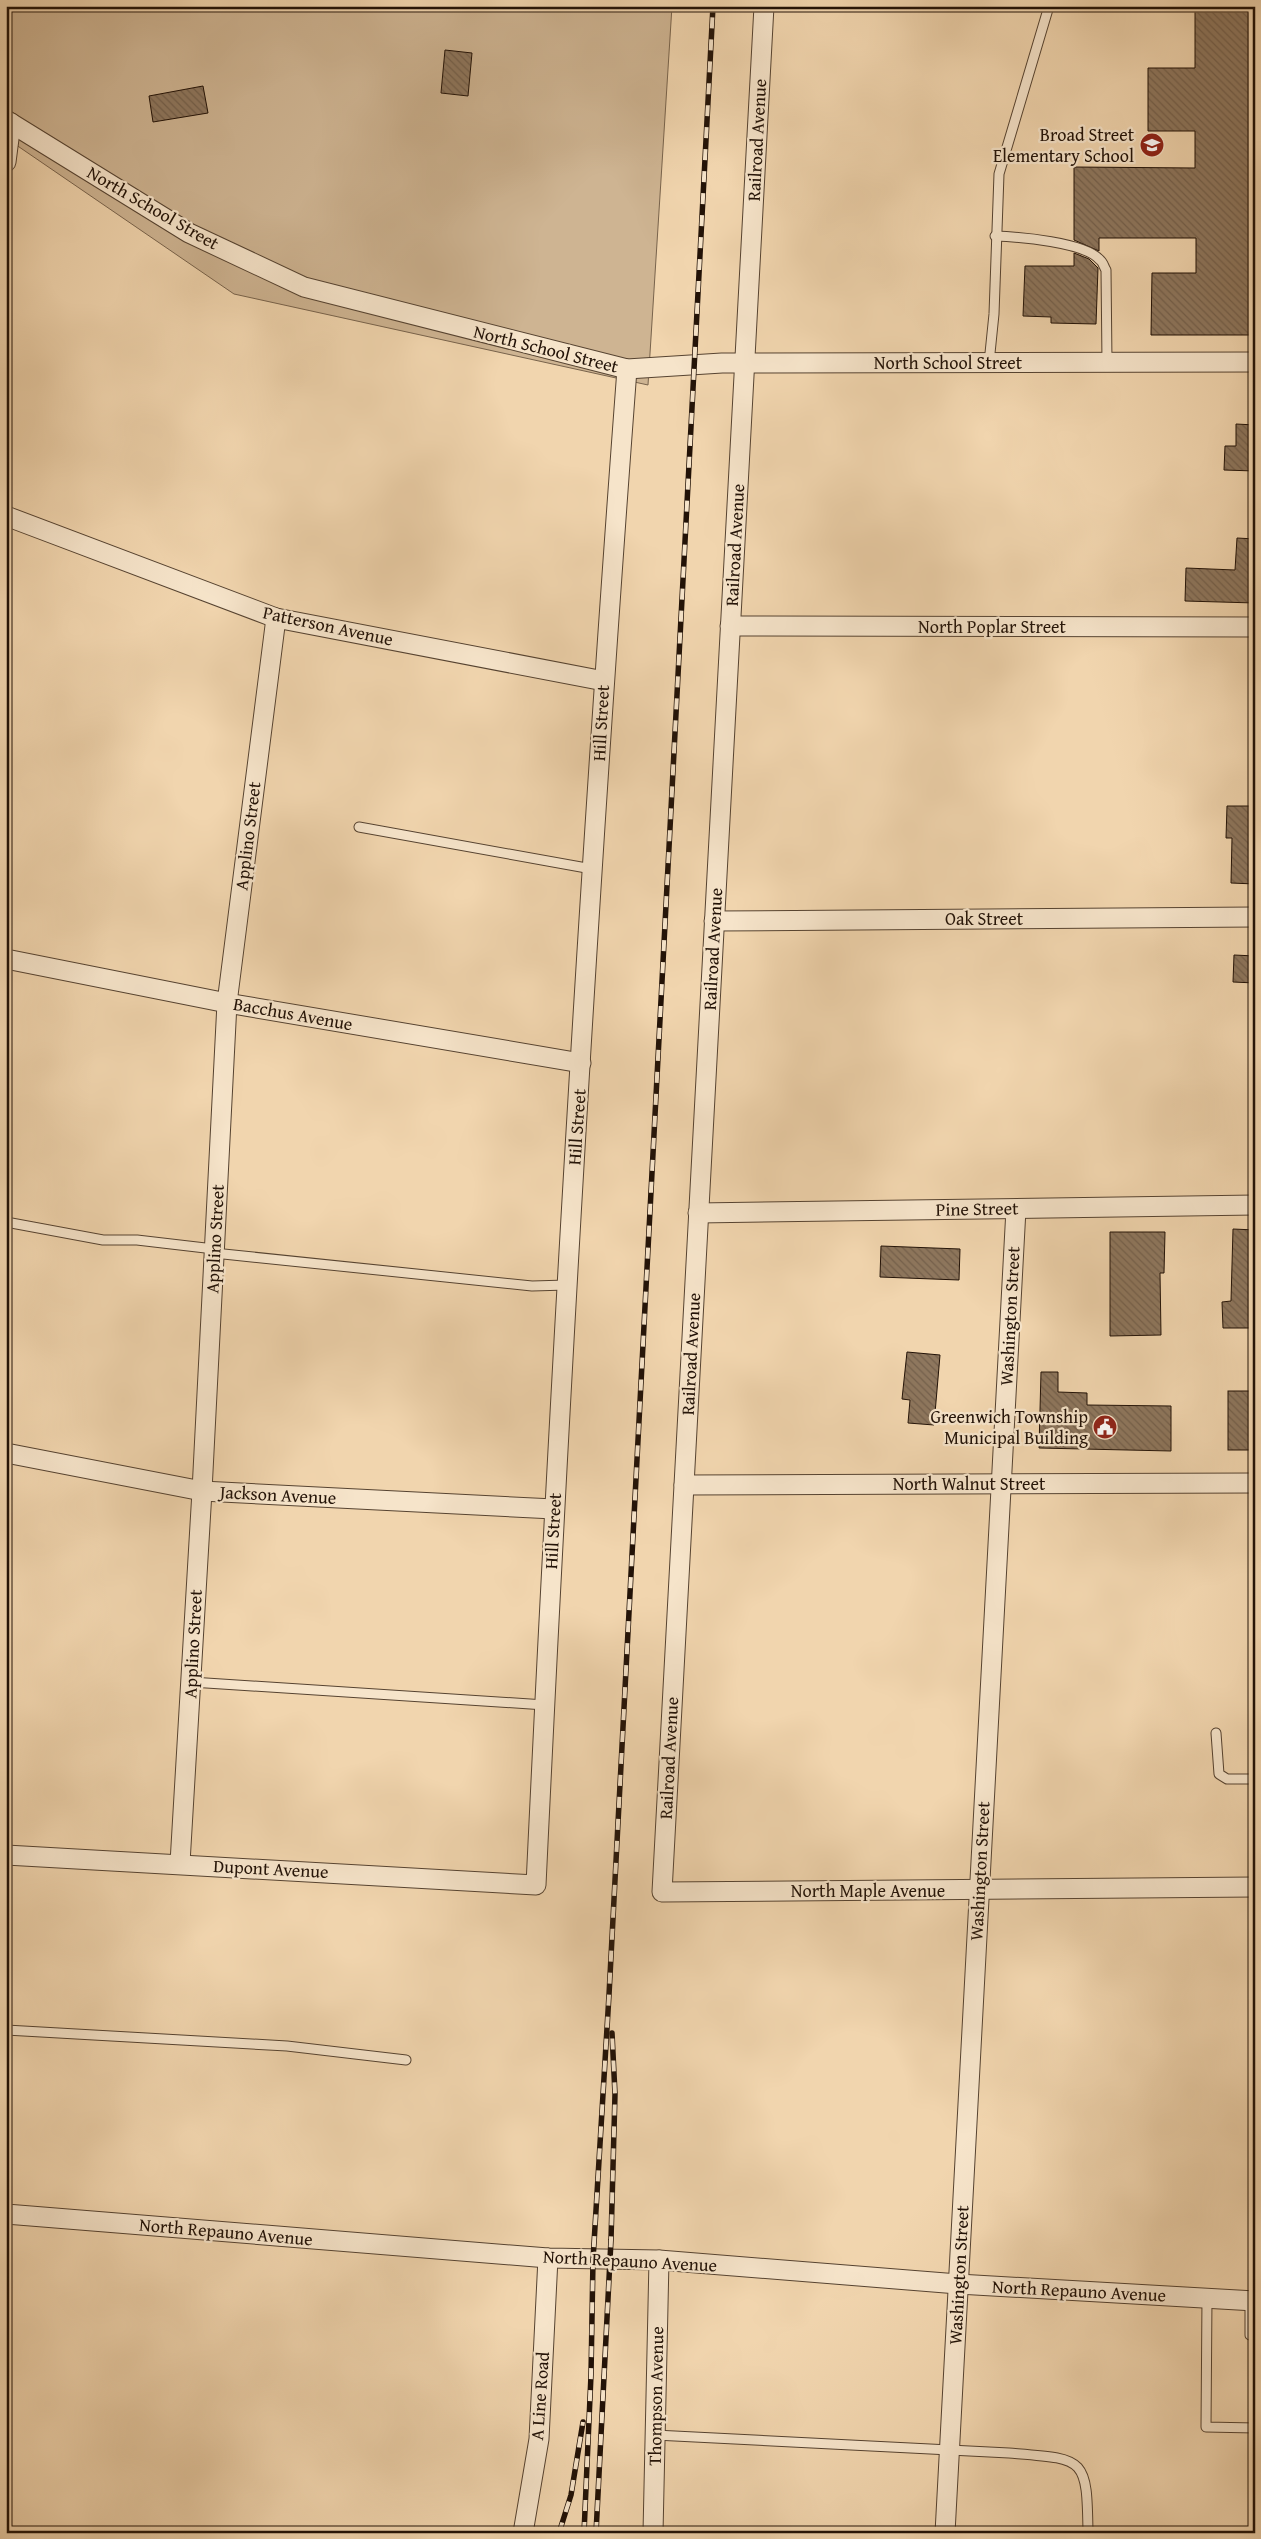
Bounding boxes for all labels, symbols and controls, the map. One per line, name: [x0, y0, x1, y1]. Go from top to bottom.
street label: Railroad Avenue: [740, 78, 773, 202]
place label: Broad Street Elementary School: [993, 121, 1135, 169]
school or university icon: Broad Street Elementary School: [1139, 132, 1165, 158]
street label: North School Street: [82, 159, 225, 257]
street label: North School Street: [471, 317, 622, 380]
street label: North School Street: [874, 349, 1023, 376]
street label: Railroad Avenue: [718, 483, 751, 607]
street label: Patterson Avenue: [261, 599, 396, 652]
street label: North Poplar Street: [918, 613, 1067, 640]
street label: Hill Street: [585, 683, 616, 762]
street label: Applino Street: [227, 779, 268, 892]
street label: Railroad Avenue: [696, 887, 729, 1011]
street label: Oak Street: [945, 905, 1024, 932]
street label: Bacchus Avenue: [231, 990, 355, 1037]
street label: Hill Street: [560, 1087, 593, 1166]
street label: Applino Street: [198, 1183, 231, 1294]
street label: Pine Street: [935, 1194, 1019, 1223]
street label: Washington Street: [992, 1245, 1027, 1386]
street label: Railroad Avenue: [674, 1292, 707, 1416]
place label: Greenwich Township Municipal Building: [930, 1403, 1088, 1451]
public building icon: Greenwich Township Municipal Building: [1092, 1414, 1118, 1440]
street label: North Walnut Street: [893, 1470, 1046, 1497]
street label: Jackson Avenue: [217, 1478, 337, 1511]
street label: Hill Street: [537, 1491, 568, 1570]
street label: Applino Street: [176, 1588, 209, 1699]
street label: Railroad Avenue: [652, 1696, 685, 1820]
street label: Washington Street: [962, 1800, 997, 1941]
street label: Dupont Avenue: [213, 1852, 329, 1885]
street label: North Maple Avenue: [791, 1877, 945, 1904]
street label: Washington Street: [941, 2204, 976, 2345]
street label: North Repauno Avenue: [138, 2210, 314, 2253]
street label: North Repauno Avenue: [542, 2242, 718, 2279]
street label: North Repauno Avenue: [991, 2272, 1167, 2309]
street label: Thompson Avenue: [641, 2326, 670, 2466]
street label: A Line Road: [523, 2350, 556, 2441]

